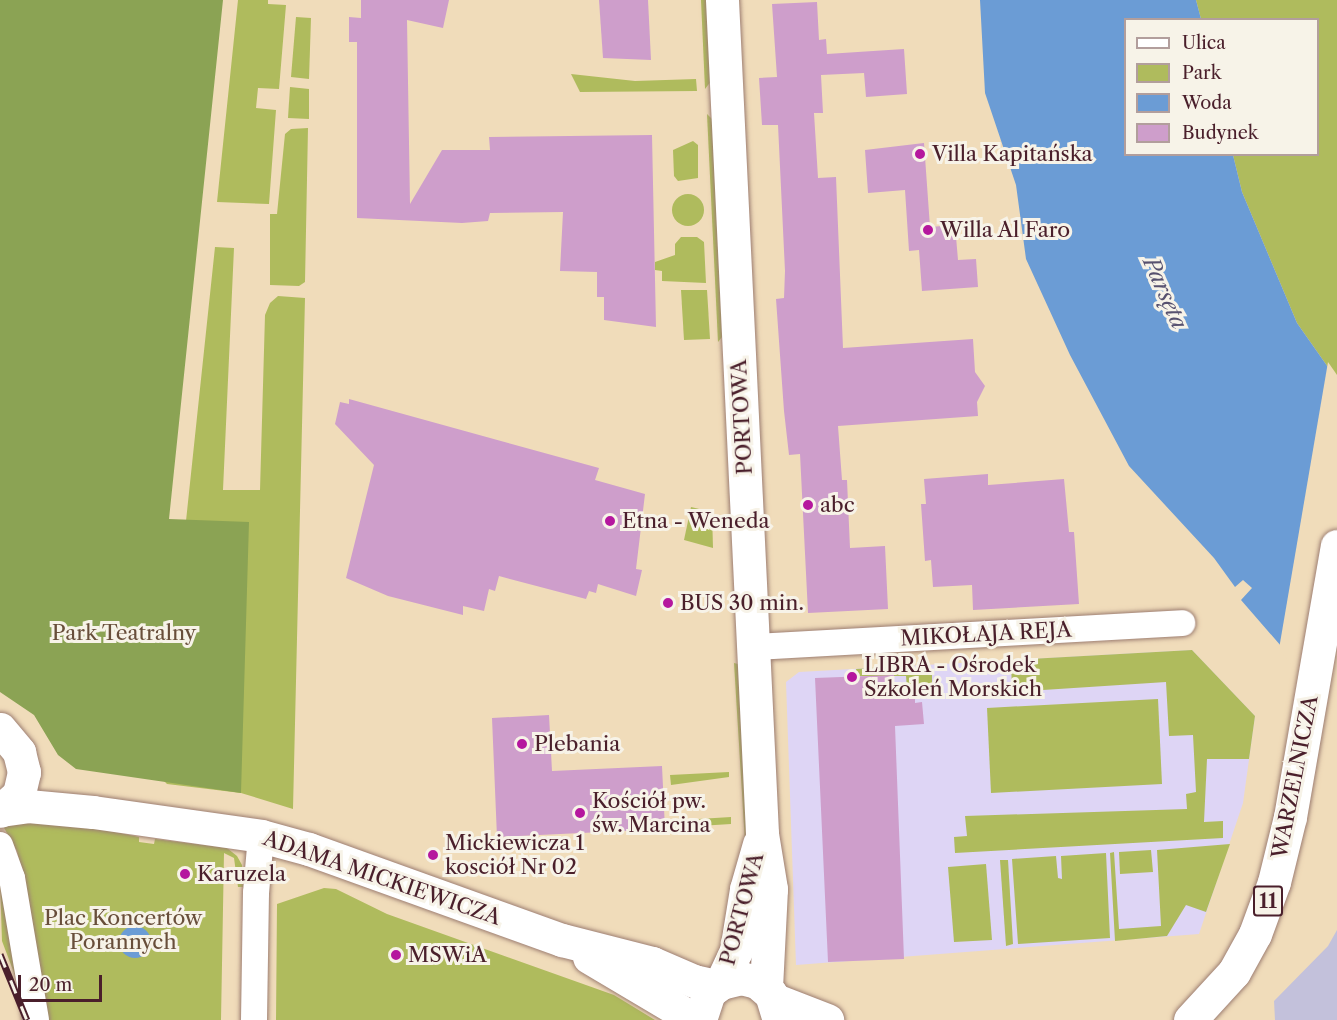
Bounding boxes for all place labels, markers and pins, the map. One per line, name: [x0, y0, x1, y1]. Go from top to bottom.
place label: Villa Kapitańska: [932, 141, 1093, 167]
marker: Villa Kapitańska: [913, 147, 927, 161]
place label: Willa Al Faro: [940, 217, 1071, 243]
marker: Willa Al Faro: [921, 223, 935, 237]
place label: abc: [820, 492, 855, 518]
marker: abc: [801, 498, 815, 512]
place label: Etna - Weneda: [622, 508, 771, 534]
marker: Etna - Weneda: [603, 514, 617, 528]
place label: BUS 30 min.: [680, 590, 804, 616]
marker: BUS 30 min.: [661, 596, 675, 610]
place label: LIBRA - Ośrodek Szkoleń Morskich: [864, 652, 1042, 702]
marker: LIBRA - Ośrodek Szkoleń Morskich: [845, 670, 859, 684]
place label: Plebania: [534, 731, 620, 757]
marker: Plebania: [515, 737, 529, 751]
place label: Kościół pw. św. Marcina: [592, 788, 711, 838]
marker: Kościół pw. św. Marcina: [573, 806, 587, 820]
place label: Mickiewicza 1 kosciół Nr 02: [445, 830, 585, 880]
marker: Mickiewicza 1 kosciół Nr 02: [426, 848, 440, 862]
place label: Karuzela: [197, 861, 286, 887]
marker: Karuzela: [178, 867, 192, 881]
place label: MSWiA: [408, 942, 487, 968]
marker: MSWiA: [389, 948, 403, 962]

